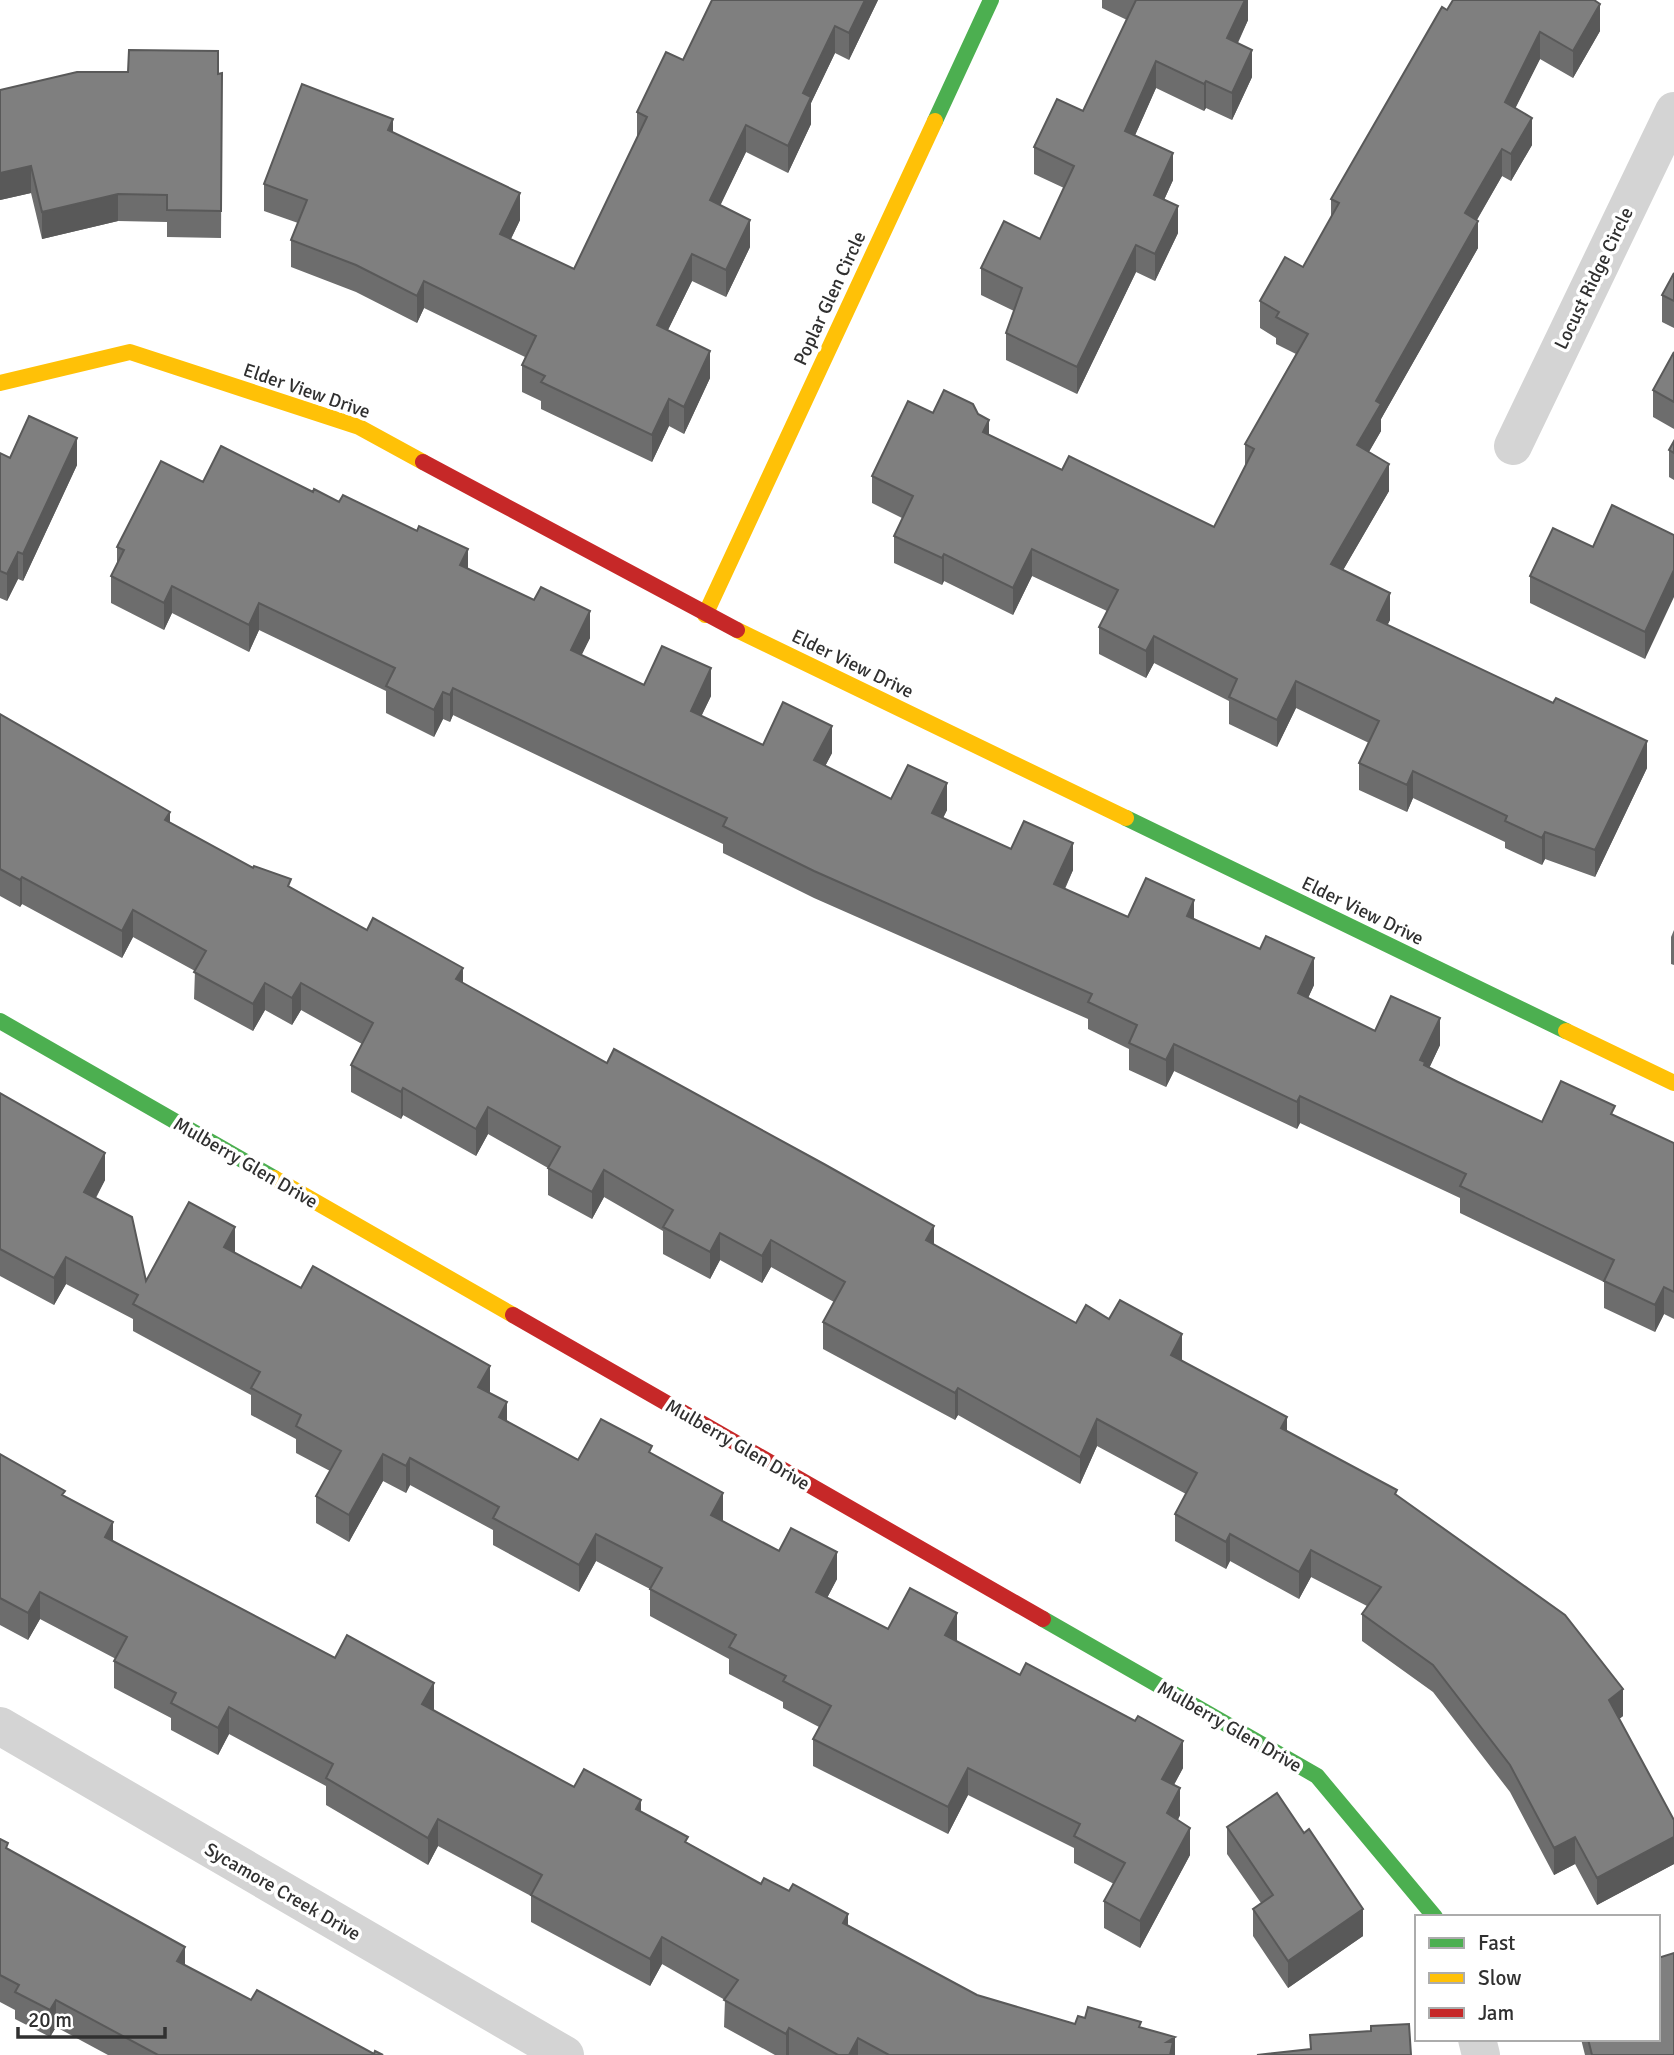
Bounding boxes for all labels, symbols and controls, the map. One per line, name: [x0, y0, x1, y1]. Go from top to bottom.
street label: Locust Ridge Circle: [1549, 203, 1639, 353]
street label: Poplar Glen Circle: [788, 227, 872, 369]
street label: Elder View Drive: [240, 358, 373, 424]
street label: Elder View Drive: [788, 624, 917, 704]
street label: Elder View Drive: [1298, 871, 1427, 951]
street label: Mulberry Glen Drive: [169, 1112, 322, 1214]
street label: Mulberry Glen Drive: [661, 1394, 814, 1496]
street label: Mulberry Glen Drive: [1153, 1676, 1306, 1778]
street label: Sycamore Creek Drive: [200, 1837, 365, 1946]
legend: [1415, 1915, 1660, 2041]
text: Fast: [1478, 1930, 1515, 1956]
text: Slow: [1478, 1965, 1522, 1991]
scale bar: [18, 1996, 164, 2040]
text: Jam: [1478, 2000, 1514, 2026]
text: 20 m: [28, 2007, 72, 2033]

